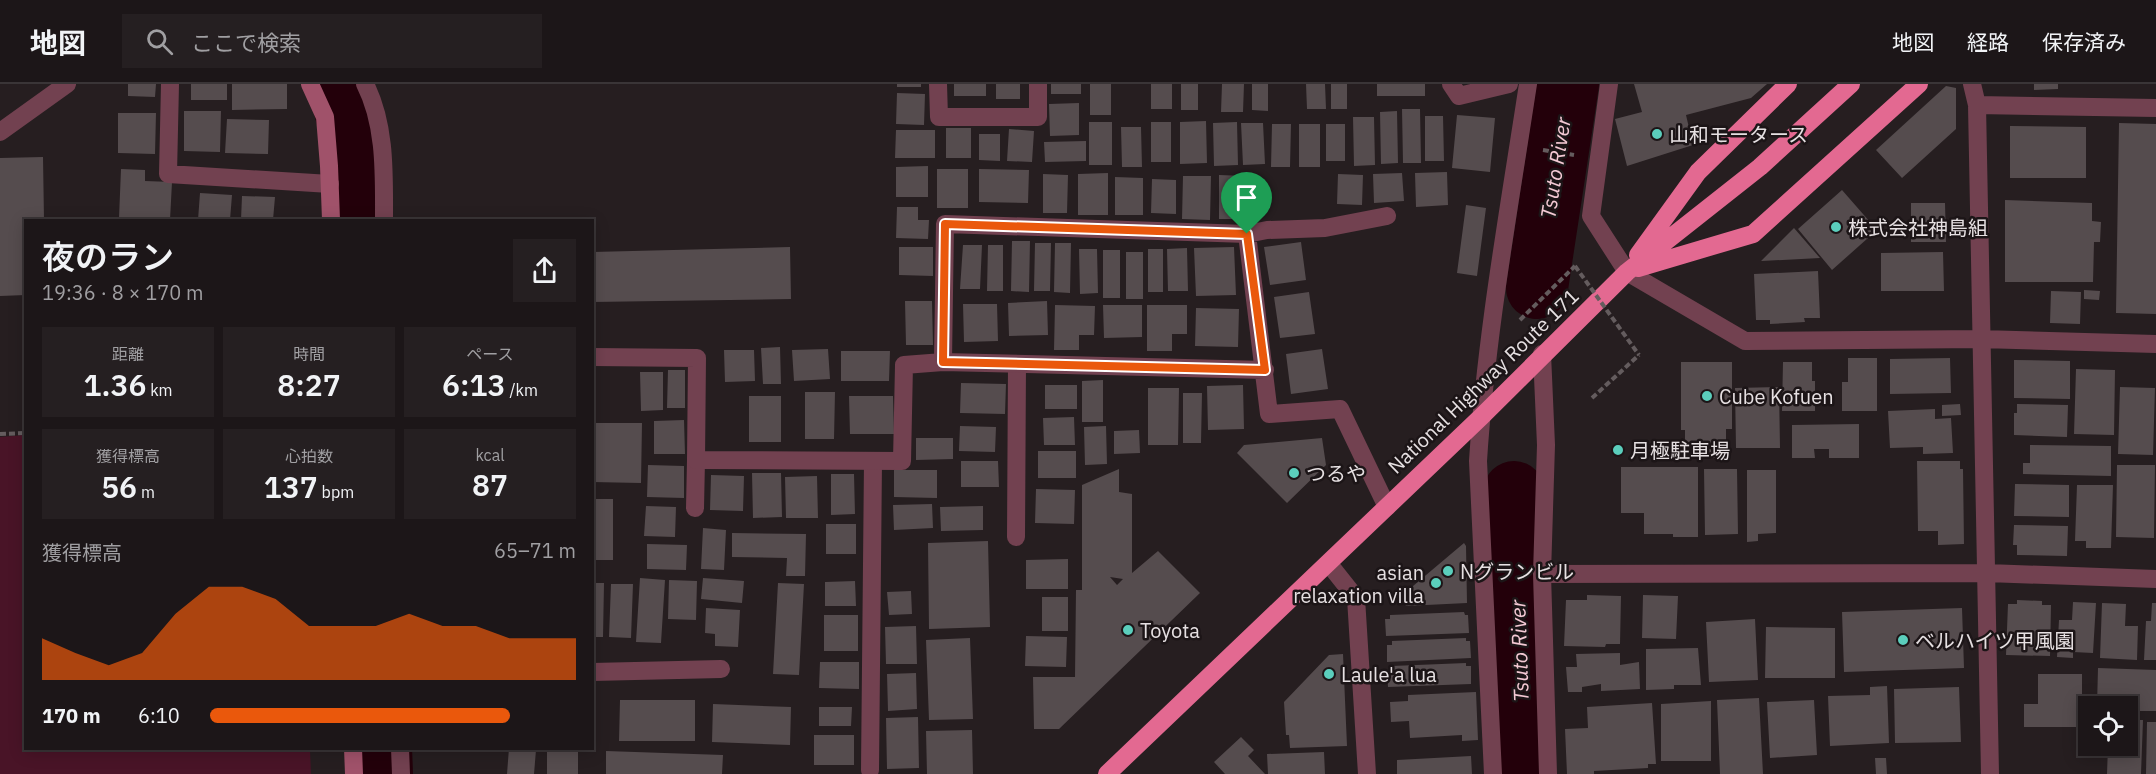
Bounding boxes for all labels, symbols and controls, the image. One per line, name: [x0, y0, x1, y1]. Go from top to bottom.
search box: [122, 14, 542, 68]
text: 地図: [30, 24, 86, 61]
icon: search: [143, 25, 176, 58]
text: ここで検索: [191, 28, 301, 57]
text: 地図: [1892, 28, 1934, 56]
text: 経路: [1967, 28, 2009, 56]
text: 保存済み: [2042, 28, 2126, 56]
water label: Tsuto River: [1533, 114, 1577, 221]
place label: 山和モータース: [1669, 121, 1808, 148]
marker: 山和モータース: [1650, 127, 1664, 141]
pin: [1221, 172, 1272, 234]
icon: arrive: [1230, 181, 1263, 214]
place label: 株式会社神島組: [1848, 214, 1988, 241]
marker: 株式会社神島組: [1829, 220, 1843, 234]
text: 夜のラン: [42, 235, 174, 278]
button: share: [513, 239, 576, 302]
text: 19:36 · 8 × 170 m: [42, 279, 203, 306]
street label: National Highway Route 171: [1382, 283, 1584, 479]
text: 距離: [112, 344, 144, 364]
text: 時間: [293, 344, 325, 364]
text: ペース: [466, 344, 514, 364]
text: 1.36: [83, 365, 146, 404]
text: 8:27: [277, 365, 341, 404]
text: 6:13: [442, 365, 506, 404]
text: km: [146, 380, 173, 400]
text: /km: [506, 380, 538, 400]
place label: Cube Kofuen: [1719, 383, 1834, 410]
marker: Cube Kofuen: [1700, 389, 1714, 403]
place label: 月極駐車場: [1630, 437, 1730, 464]
marker: 月極駐車場: [1611, 443, 1625, 457]
text: kcal: [475, 445, 505, 465]
text: 獲得標高: [96, 446, 160, 466]
text: 心拍数: [285, 446, 333, 466]
place label: つるや: [1306, 460, 1366, 487]
text: 87: [472, 465, 508, 504]
marker: つるや: [1287, 466, 1301, 480]
text: 56: [101, 467, 137, 506]
text: 137: [264, 467, 318, 506]
text: m: [137, 482, 155, 502]
text: bpm: [318, 482, 354, 502]
text: 65–71 m: [494, 537, 576, 564]
text: 獲得標高: [42, 539, 122, 566]
place label: Nグランビル: [1460, 558, 1574, 585]
place label: asian relaxation villa: [1293, 559, 1424, 609]
marker: Nグランビル: [1441, 564, 1455, 578]
marker: asian relaxation villa: [1429, 576, 1443, 590]
water label: Tsuto River: [1503, 598, 1535, 703]
place label: Toyota: [1140, 617, 1200, 644]
marker: Toyota: [1121, 623, 1135, 637]
place label: ベルハイツ甲風園: [1915, 627, 2075, 654]
marker: ベルハイツ甲風園: [1896, 633, 1910, 647]
place label: Laule'a lua: [1341, 661, 1437, 688]
marker: Laule'a lua: [1322, 667, 1336, 681]
map controls: [2078, 696, 2138, 756]
button: locate: [2078, 696, 2138, 756]
text: 170 m: [42, 702, 101, 729]
text: 6:10: [138, 702, 180, 729]

